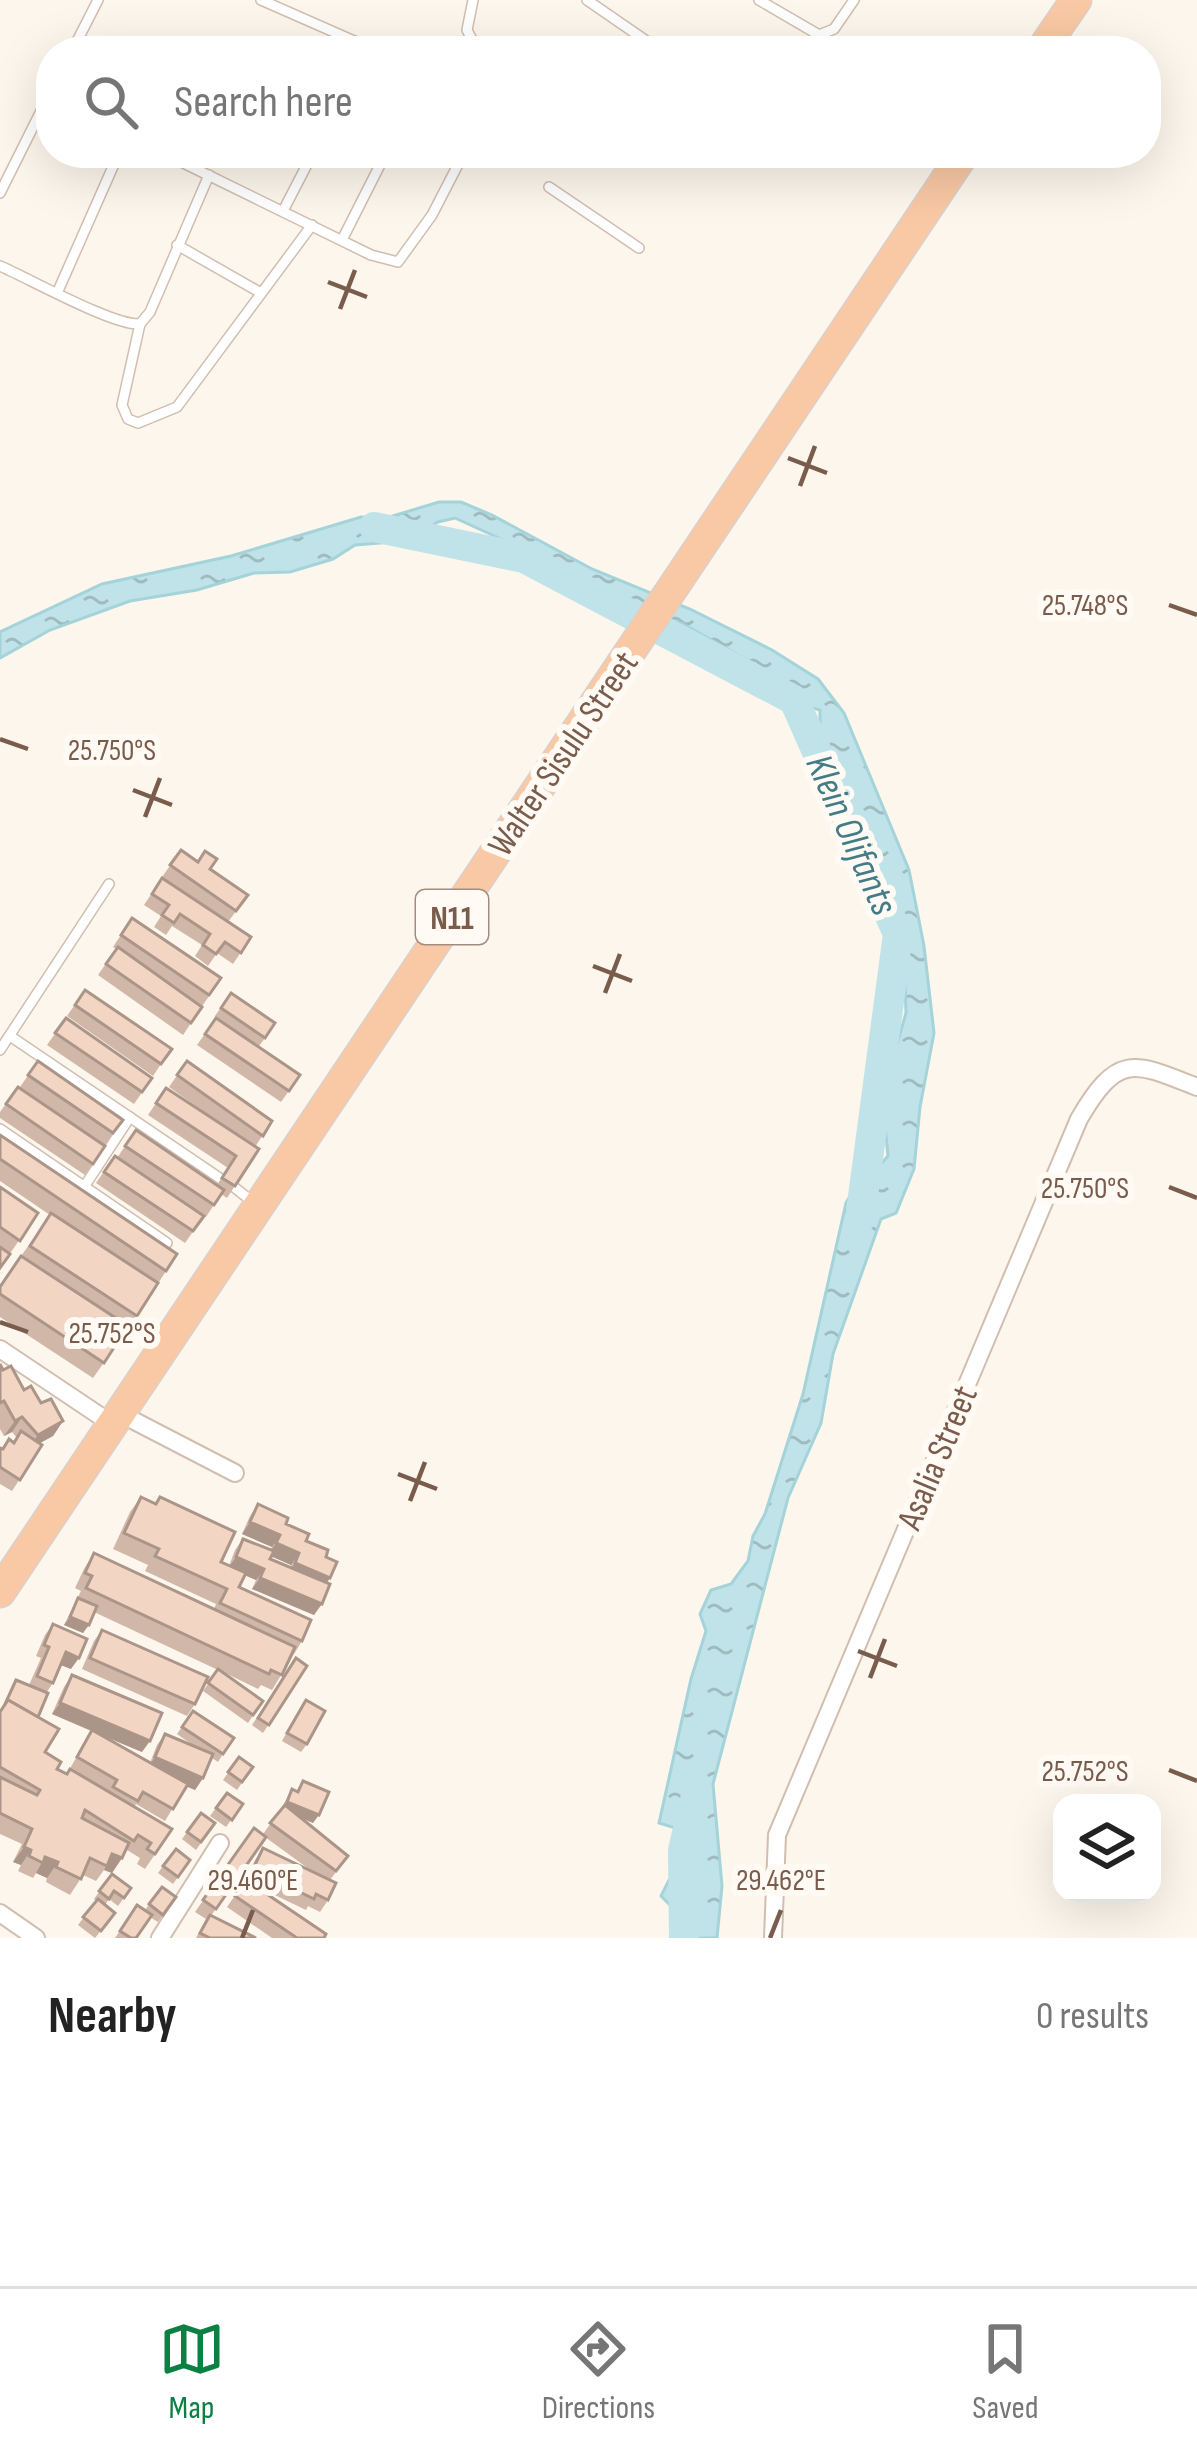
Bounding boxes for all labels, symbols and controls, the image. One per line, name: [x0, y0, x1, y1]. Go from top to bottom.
search box: [36, 36, 1161, 168]
icon: search: [78, 69, 144, 135]
text: Search here: [174, 75, 353, 130]
text: 25.748°S: [1042, 588, 1128, 624]
street label: Walter Sisulu Street: [480, 644, 648, 865]
text: 25.750°S: [68, 733, 156, 769]
water label: Klein Olifants: [795, 747, 907, 923]
road number: N11: [416, 890, 488, 944]
text: 25.750°S: [1041, 1171, 1129, 1207]
text: 25.752°S: [68, 1316, 156, 1352]
street label: Asalia Street: [888, 1380, 988, 1537]
text: 25.752°S: [1041, 1754, 1129, 1790]
map controls: [1053, 1794, 1161, 1902]
button: layers: [1053, 1794, 1161, 1902]
text: 29.460°E: [208, 1863, 298, 1899]
text: 29.462°E: [736, 1863, 826, 1899]
text: Nearby: [48, 1986, 177, 2047]
text: 0 results: [1036, 1993, 1149, 2040]
tab: Map: [159, 2316, 225, 2428]
tab: Directions: [542, 2316, 655, 2428]
tab: Saved: [972, 2316, 1038, 2428]

